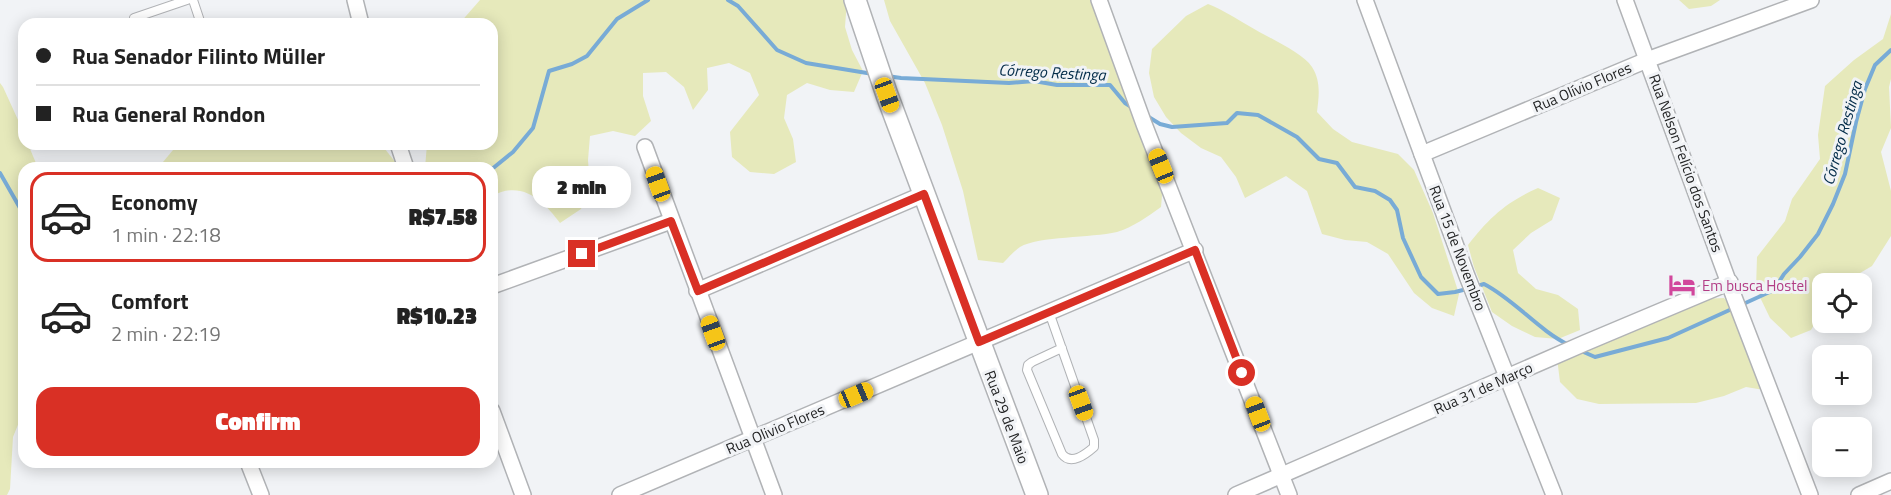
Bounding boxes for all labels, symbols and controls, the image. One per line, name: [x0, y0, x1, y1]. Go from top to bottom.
text: Rua Senador Filinto Müller: [72, 39, 325, 73]
street label: Rua Olívio Flores: [1529, 56, 1635, 118]
water label: Córrego Restinga: [998, 57, 1107, 87]
street label: Rua Nelson Felício dos Santos: [1643, 71, 1729, 255]
car: [872, 75, 902, 115]
water label: Córrego Restinga: [1816, 77, 1869, 188]
text: Rua General Rondon: [72, 97, 265, 131]
car: [1146, 146, 1176, 186]
car: [643, 164, 673, 204]
callout: 2 min: [532, 167, 632, 209]
text: 2 min: [557, 171, 606, 202]
street label: Rua 15 de Novembro: [1423, 182, 1493, 314]
text: Economy: [111, 185, 198, 219]
icon: car: [39, 190, 93, 244]
text: R$7.58: [409, 200, 477, 234]
text: 1 min · 22:18: [111, 219, 221, 250]
route end: [568, 240, 595, 267]
hotel icon: Em busca Hostel: [1667, 270, 1697, 300]
map controls: [1812, 273, 1872, 477]
button: locate: [1812, 273, 1872, 333]
place label: Em busca Hostel: [1702, 274, 1808, 297]
text: Comfort: [111, 284, 189, 318]
icon: car: [39, 289, 93, 343]
text: R$10.23: [397, 299, 477, 333]
car: [698, 313, 728, 353]
text: 2 min · 22:19: [111, 318, 221, 349]
button: +: [1812, 345, 1872, 405]
street label: Rua 31 de Março: [1430, 356, 1536, 420]
route start: [1228, 359, 1255, 386]
street label: Rua 29 de Maio: [979, 367, 1035, 467]
car: [836, 380, 876, 410]
car: [1066, 383, 1096, 423]
button: Confirm: [36, 387, 480, 456]
car: [1243, 394, 1273, 434]
street label: Rua Olivio Flores: [722, 398, 828, 460]
button: −: [1812, 417, 1872, 477]

